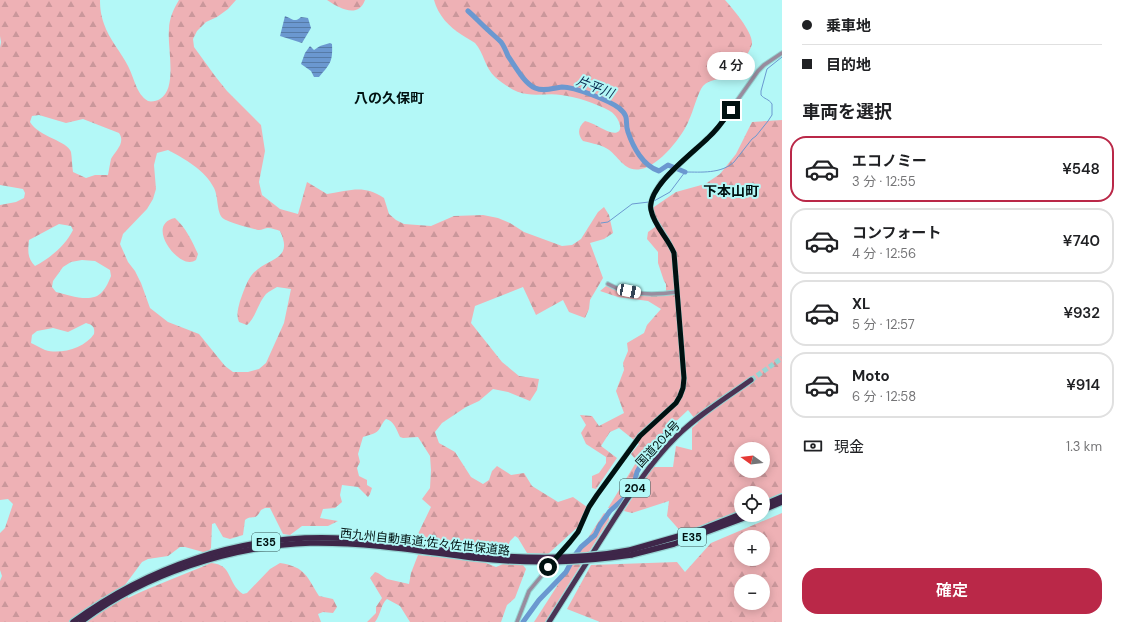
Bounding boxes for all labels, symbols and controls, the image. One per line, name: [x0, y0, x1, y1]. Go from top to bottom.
text: 乗車地: [826, 16, 871, 36]
callout: 4 分: [707, 52, 755, 80]
text: 目的地: [826, 55, 871, 75]
text: 4 分: [719, 57, 743, 74]
water label: 片平川: [574, 72, 618, 103]
district label: 八の久保町: [354, 89, 424, 107]
text: 車両を選択: [802, 100, 892, 124]
route end: [722, 101, 740, 119]
icon: car: [804, 151, 840, 187]
text: エコノミー: [852, 151, 927, 171]
text: ¥548: [1062, 159, 1100, 179]
text: 3 分 · 12:55: [852, 173, 916, 190]
district label: 下本山町: [703, 182, 759, 200]
icon: car: [804, 223, 840, 259]
text: コンフォート: [852, 223, 942, 243]
text: ¥740: [1063, 231, 1100, 251]
text: 4 分 · 12:56: [852, 245, 916, 262]
car: [616, 283, 642, 299]
text: XL: [852, 294, 870, 314]
icon: car: [804, 295, 840, 331]
text: ¥932: [1063, 303, 1100, 323]
text: 5 分 · 12:57: [852, 316, 915, 333]
text: Moto: [852, 366, 890, 386]
icon: car: [804, 367, 840, 403]
text: ¥914: [1066, 375, 1100, 395]
text: 6 分 · 12:58: [852, 388, 916, 405]
street label: 国道204号: [632, 417, 684, 471]
icon: cash: [802, 435, 824, 457]
text: 現金: [834, 437, 864, 457]
text: 1.3 km: [1066, 438, 1102, 455]
north arrow: [734, 442, 770, 478]
map controls: [734, 442, 770, 610]
road number: 204: [620, 479, 650, 497]
button: locate: [734, 486, 770, 522]
street label: 西九州自動車道;佐々佐世保道路: [339, 525, 511, 559]
road number: E35: [678, 528, 706, 546]
button: +: [734, 530, 770, 566]
road number: E35: [252, 533, 280, 551]
route start: [539, 558, 557, 576]
button: 確定: [802, 568, 1102, 614]
button: −: [734, 574, 770, 610]

